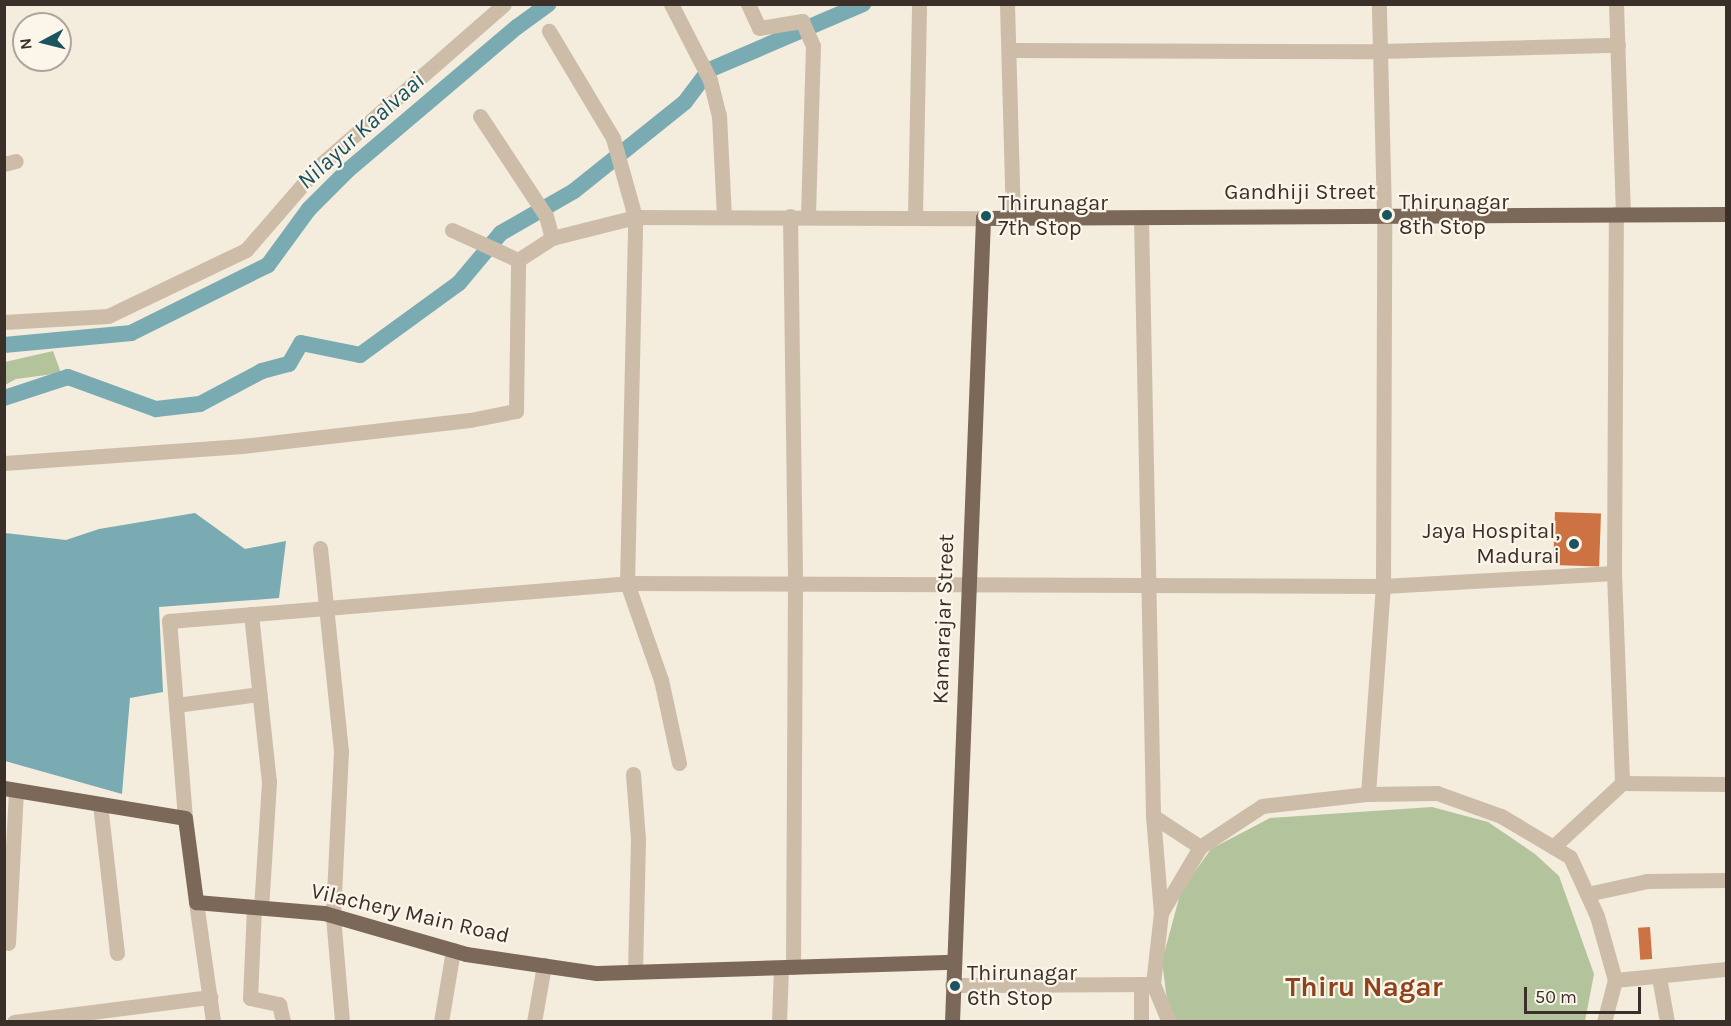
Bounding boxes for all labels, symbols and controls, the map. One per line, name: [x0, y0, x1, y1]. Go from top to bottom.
north arrow: [12, 12, 72, 72]
text: N: [15, 37, 36, 51]
water label: Nilayur Kaalvaai: [291, 66, 431, 196]
street label: Gandhiji Street: [1224, 180, 1376, 206]
place label: Thirunagar 8th Stop: [1399, 189, 1509, 240]
place label: Thirunagar 7th Stop: [998, 190, 1108, 242]
marker: Thirunagar 8th Stop: [1380, 208, 1394, 222]
marker: Thirunagar 7th Stop: [979, 209, 993, 223]
place label: Jaya Hospital, Madurai: [1423, 518, 1560, 570]
street label: Kamarajar Street: [928, 533, 960, 705]
marker: Jaya Hospital, Madurai: [1565, 535, 1583, 553]
street label: Vilachery Main Road: [308, 878, 512, 950]
place label: Thirunagar 6th Stop: [967, 960, 1077, 1011]
district label: Thiru Nagar: [1285, 970, 1443, 1004]
scale bar: [1527, 975, 1644, 1013]
marker: Thirunagar 6th Stop: [948, 979, 962, 993]
text: 50 m: [1535, 986, 1577, 1008]

